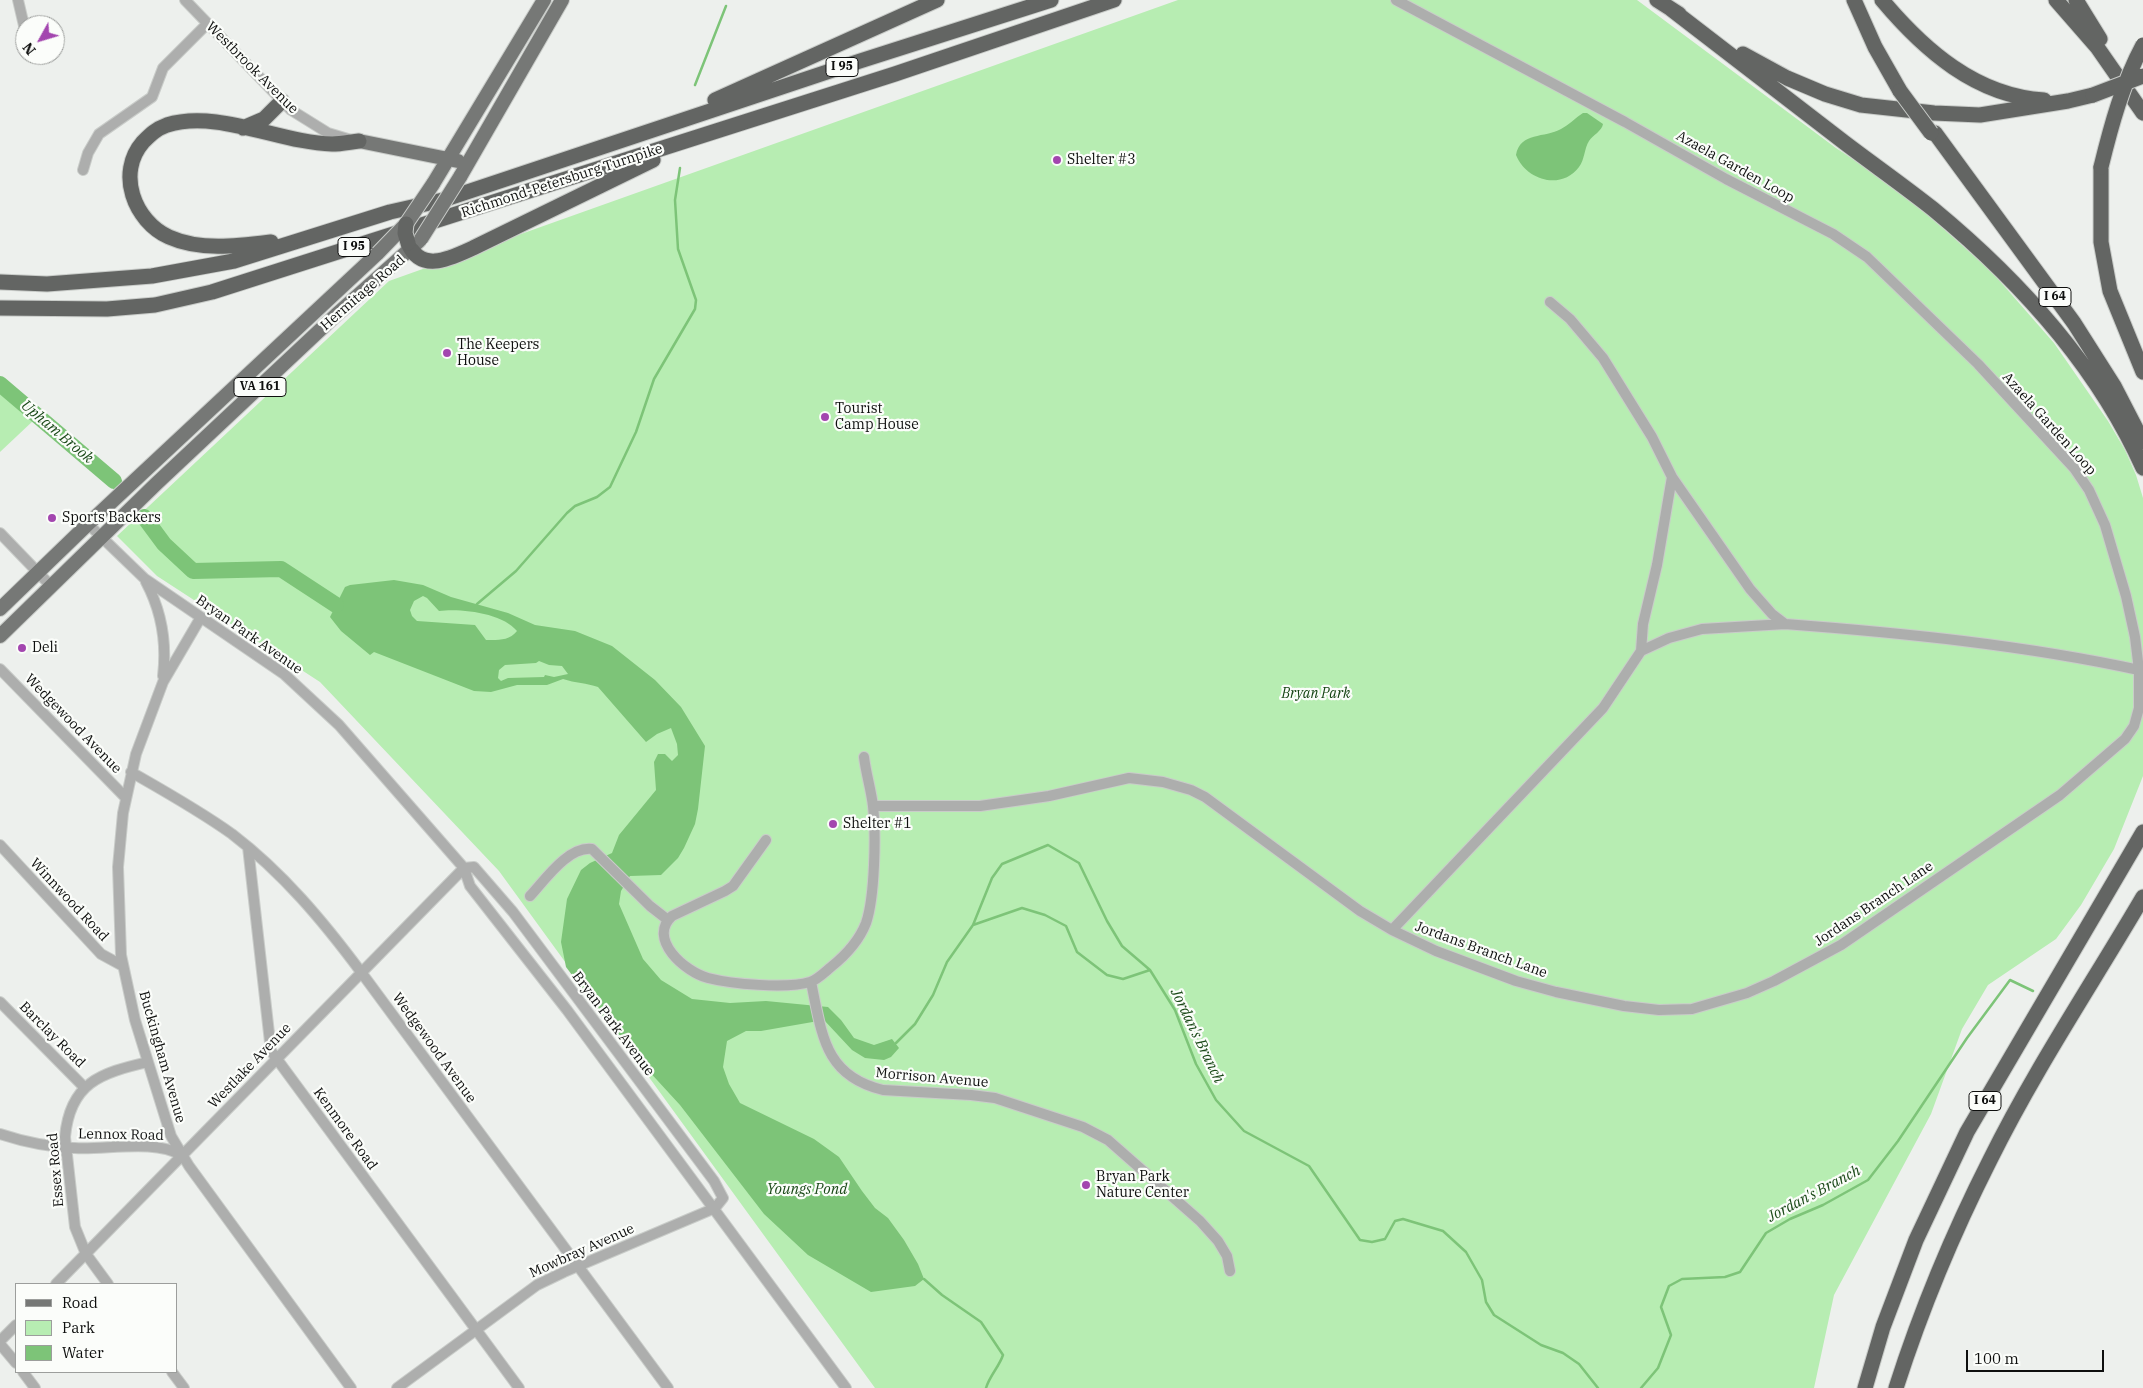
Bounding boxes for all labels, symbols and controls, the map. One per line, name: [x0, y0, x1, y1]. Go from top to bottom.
north arrow: [15, 15, 65, 65]
street label: Westbrook Avenue: [202, 18, 302, 118]
text: N: [19, 39, 40, 59]
road number: I 95: [826, 58, 858, 76]
street label: Azaela Garden Loop: [1673, 128, 1797, 206]
street label: Richmond-Petersburg Turnpike: [459, 140, 665, 222]
place label: Shelter #3: [1067, 152, 1136, 168]
marker: Shelter #3: [1051, 154, 1063, 166]
road number: I 95: [338, 238, 370, 256]
street label: Hermitage Road: [317, 252, 409, 334]
road number: I 64: [2039, 288, 2071, 306]
place label: The Keepers House: [457, 337, 539, 370]
marker: The Keepers House: [441, 347, 453, 359]
street label: Azaela Garden Loop: [1998, 369, 2100, 479]
road number: VA 161: [234, 378, 286, 397]
water label: Upham Brook: [17, 397, 97, 467]
place label: Tourist Camp House: [835, 401, 919, 434]
marker: Tourist Camp House: [819, 411, 831, 423]
place label: Sports Backers: [62, 510, 161, 526]
marker: Sports Backers: [46, 512, 58, 524]
street label: Bryan Park Avenue: [193, 592, 305, 678]
place label: Deli: [32, 640, 58, 656]
marker: Deli: [16, 642, 28, 654]
street label: Wedgewood Avenue: [21, 671, 125, 777]
park label: Bryan Park: [1281, 686, 1351, 702]
place label: Shelter #1: [843, 816, 912, 832]
marker: Shelter #1: [827, 818, 839, 830]
street label: Winnwood Road: [26, 855, 112, 945]
street label: Jordans Branch Lane: [1812, 858, 1936, 950]
street label: Jordans Branch Lane: [1413, 918, 1549, 982]
street label: Bryan Park Avenue: [568, 969, 658, 1079]
water label: Jordan's Branch: [1166, 986, 1228, 1086]
street label: Buckingham Avenue: [135, 989, 189, 1125]
street label: Wedgewood Avenue: [388, 990, 480, 1106]
street label: Barclay Road: [16, 999, 88, 1071]
street label: Westlake Avenue: [205, 1020, 295, 1112]
street label: Morrison Avenue: [875, 1065, 989, 1091]
street label: Kenmore Road: [310, 1085, 380, 1173]
road number: I 64: [1969, 1092, 2001, 1110]
street label: Lennox Road: [78, 1126, 164, 1144]
street label: Essex Road: [44, 1132, 68, 1208]
water label: Jordan's Branch: [1764, 1162, 1864, 1226]
place label: Bryan Park Nature Center: [1096, 1169, 1189, 1202]
marker: Bryan Park Nature Center: [1080, 1179, 1092, 1191]
water label: Youngs Pond: [767, 1181, 847, 1199]
street label: Mowbray Avenue: [527, 1220, 637, 1282]
legend: [15, 1283, 178, 1373]
text: Road: [62, 1293, 98, 1312]
text: Park: [62, 1318, 95, 1337]
scale bar: [1968, 1340, 2106, 1372]
text: Water: [62, 1343, 104, 1362]
text: 100 m: [1974, 1349, 2019, 1368]

